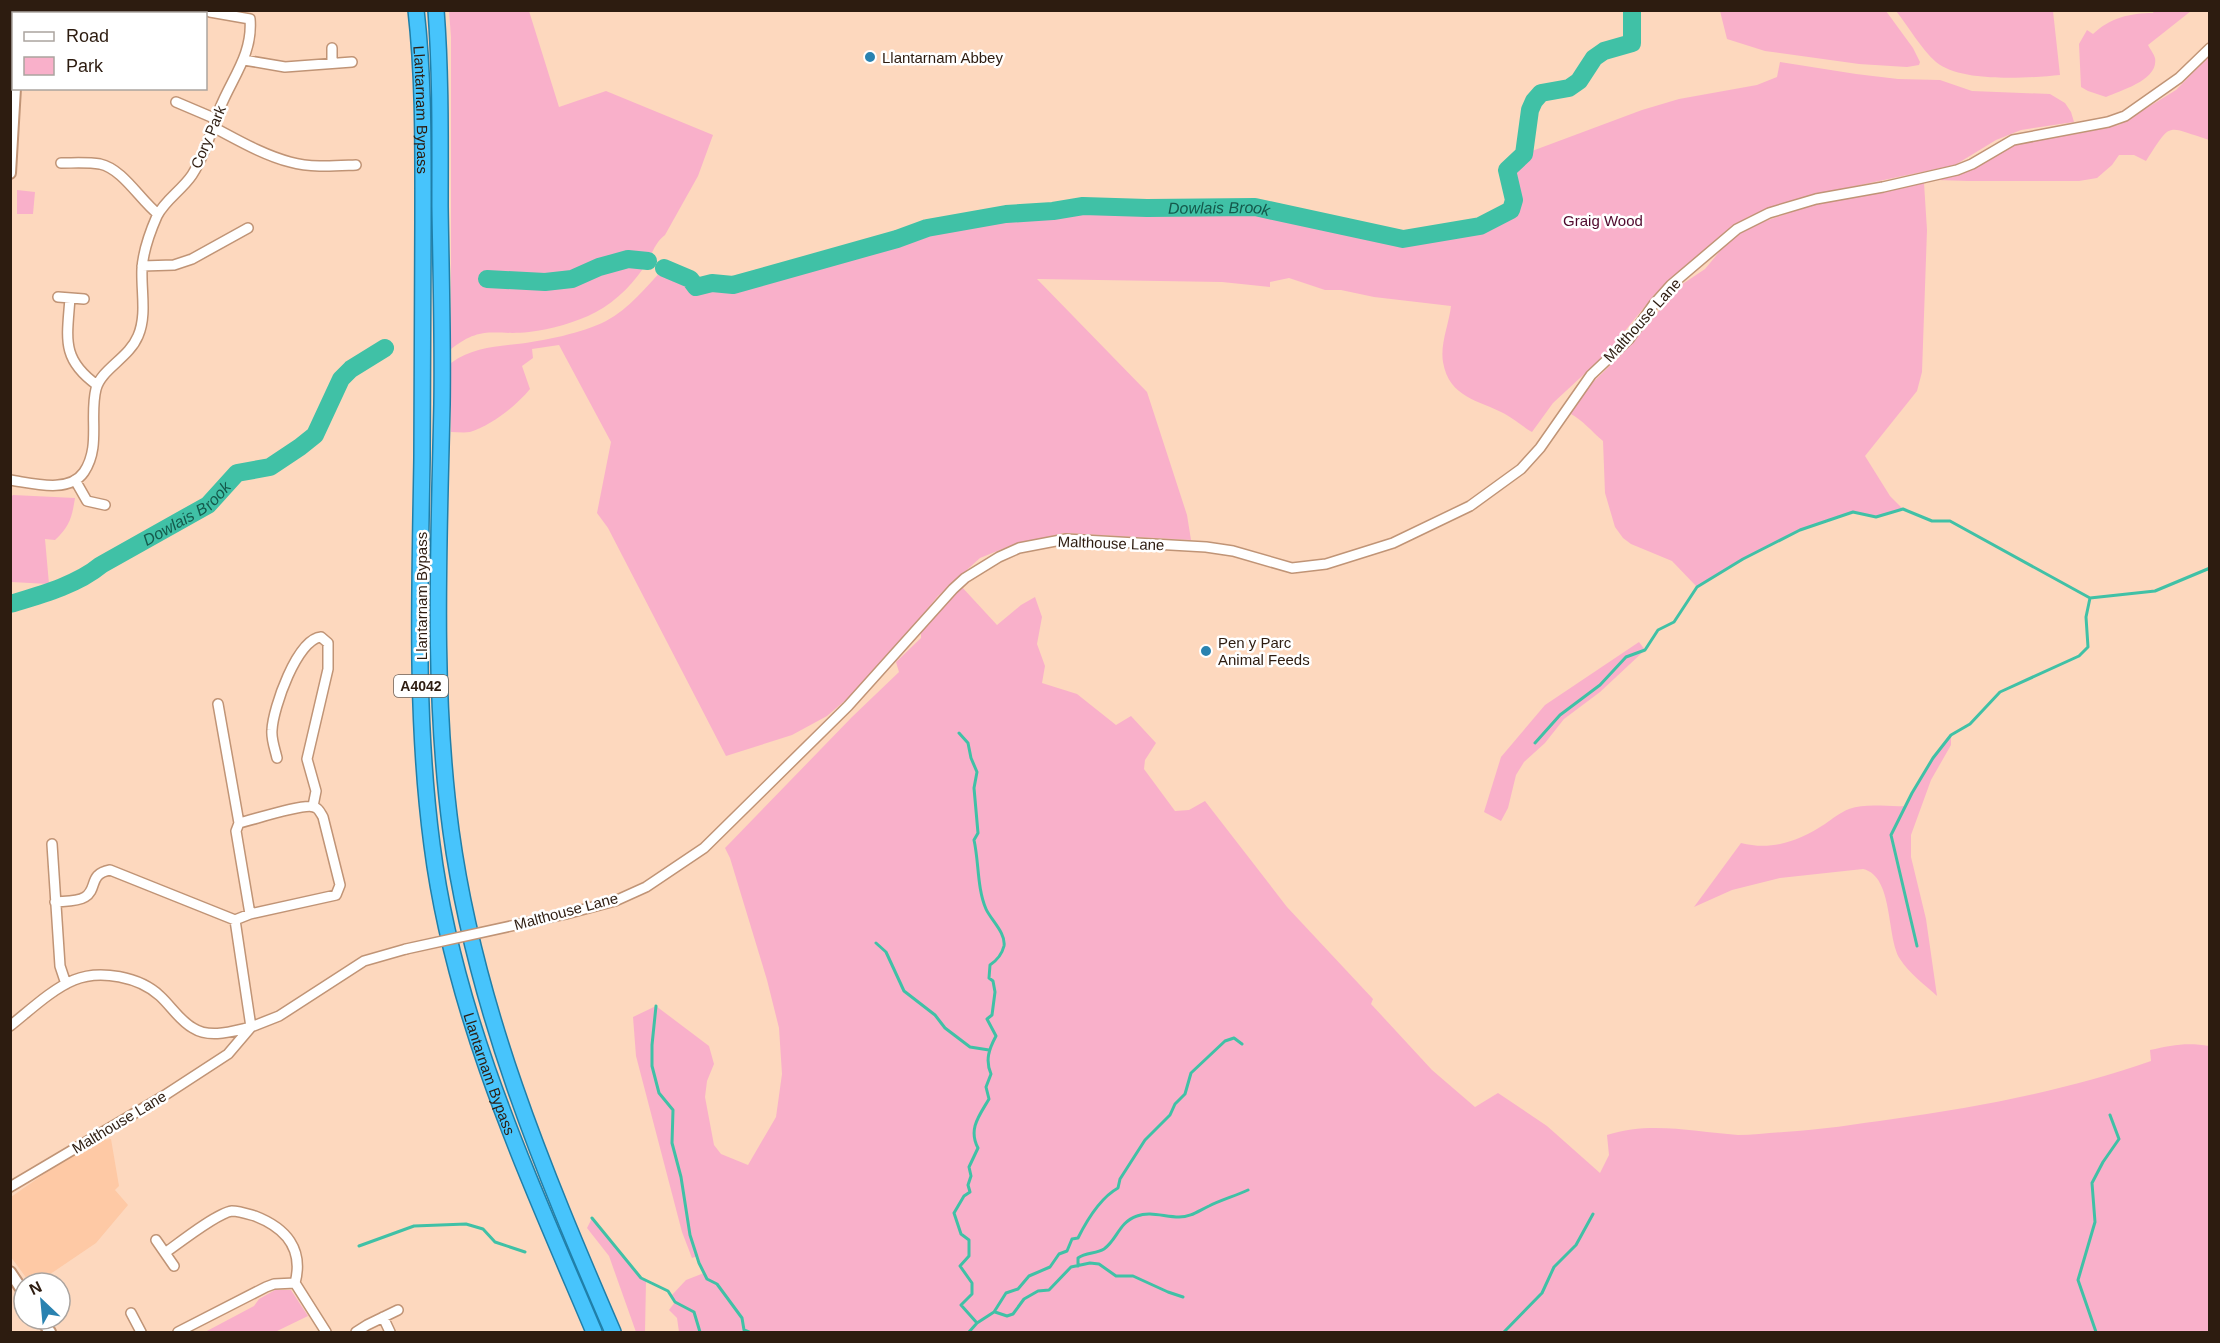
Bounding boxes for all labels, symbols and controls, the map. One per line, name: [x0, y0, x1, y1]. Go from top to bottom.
legend: [12, 12, 207, 90]
text: Road: [66, 26, 109, 46]
street label: Llantarnam Bypass: [411, 45, 432, 174]
place label: Llantarnam Abbey: [882, 49, 1003, 66]
marker: Llantarnam Abbey: [863, 50, 877, 64]
text: Park: [66, 56, 104, 76]
street label: Cory Park: [187, 103, 229, 171]
water label: Dowlais Brook: [1168, 198, 1273, 219]
park label: Graig Wood: [1563, 212, 1643, 229]
street label: Malthouse Lane: [1600, 275, 1684, 365]
water label: Dowlais Brook: [140, 477, 234, 548]
street label: Llantarnam Bypass: [413, 532, 430, 660]
street label: Malthouse Lane: [1057, 533, 1165, 553]
place label: Pen y Parc Animal Feeds: [1218, 634, 1310, 668]
marker: Pen y Parc Animal Feeds: [1199, 644, 1213, 658]
road number: A4042: [394, 675, 448, 697]
street label: Malthouse Lane: [512, 889, 620, 933]
street label: Llantarnam Bypass: [461, 1010, 519, 1137]
street label: Malthouse Lane: [69, 1087, 169, 1157]
north arrow: [12, 1271, 72, 1331]
text: N: [27, 1278, 45, 1298]

